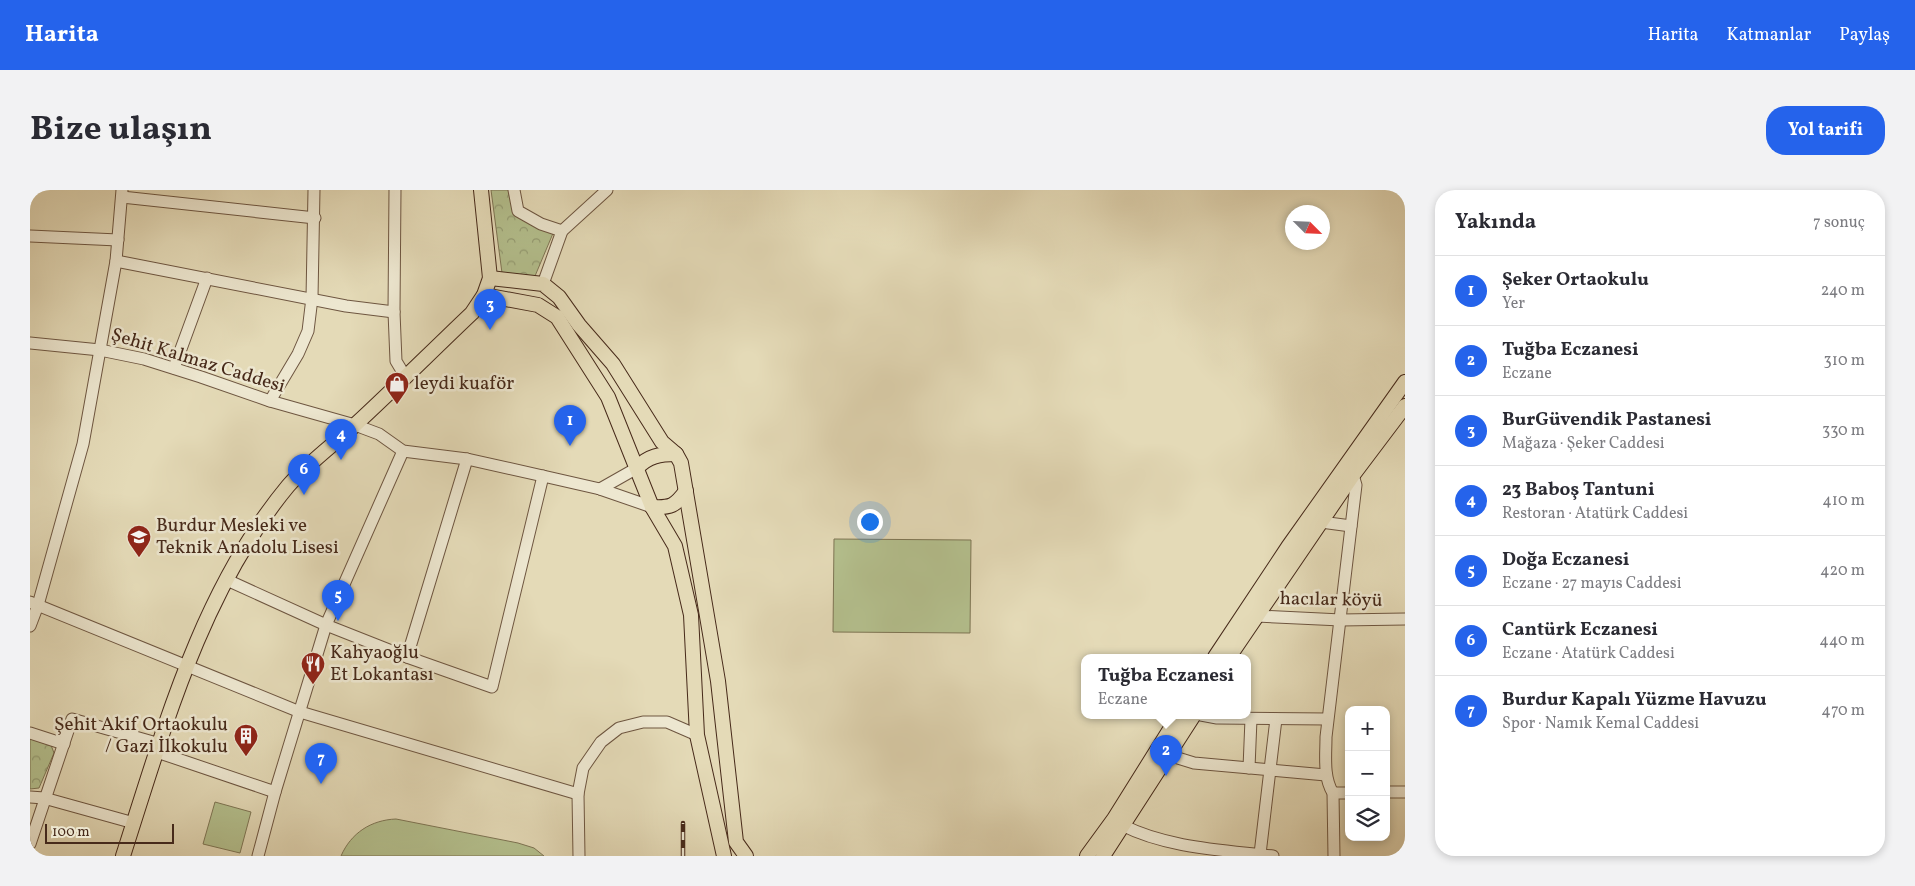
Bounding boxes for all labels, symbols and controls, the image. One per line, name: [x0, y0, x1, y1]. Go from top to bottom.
text: Harita: [25, 18, 99, 52]
text: Harita: [1648, 23, 1699, 48]
text: Katmanlar: [1727, 23, 1811, 48]
text: Paylaş: [1839, 23, 1890, 48]
text: Bize ulaşın: [30, 106, 212, 154]
button: Yol tarifi: [1766, 106, 1885, 155]
north arrow: [1285, 205, 1330, 250]
text: Yakında: [1455, 208, 1536, 237]
text: 7 sonuç: [1813, 212, 1865, 234]
text: Şeker Ortaokulu: [1502, 267, 1649, 293]
text: 1: [1468, 280, 1474, 302]
text: 240 m: [1821, 280, 1865, 302]
pin: 3: [474, 289, 506, 330]
text: Yer: [1502, 293, 1525, 315]
street label: Şehit Kalmaz Caddesi: [108, 322, 289, 400]
text: Tuğba Eczanesi: [1502, 337, 1639, 363]
text: 2: [1467, 350, 1475, 372]
text: 310 m: [1824, 350, 1865, 372]
text: Eczane: [1502, 363, 1552, 385]
shop icon: leydi kuaför: [384, 371, 410, 405]
place label: leydi kuaför: [414, 371, 514, 397]
pin: 1: [554, 405, 586, 446]
text: BurGüvendik Pastanesi: [1502, 407, 1712, 433]
pin: 4: [325, 419, 357, 460]
text: 3: [1467, 420, 1475, 442]
text: 330 m: [1822, 420, 1865, 442]
text: Mağaza · Şeker Caddesi: [1502, 433, 1665, 455]
pin: 6: [288, 454, 320, 495]
text: 23 Baboş Tantuni: [1502, 477, 1655, 503]
text: 4: [1466, 490, 1476, 512]
text: 410 m: [1822, 490, 1865, 512]
text: Restoran · Atatürk Caddesi: [1502, 503, 1688, 525]
your location: [857, 509, 883, 535]
place label: Burdur Mesleki ve Teknik Anadolu Lisesi: [156, 513, 339, 561]
school or university icon: Burdur Mesleki ve Teknik Anadolu Lisesi: [126, 524, 152, 558]
text: Doğa Eczanesi: [1502, 547, 1629, 573]
text: 5: [1467, 560, 1475, 582]
text: 420 m: [1820, 560, 1865, 582]
text: Eczane · 27 mayıs Caddesi: [1502, 573, 1681, 595]
pin: 5: [322, 580, 354, 621]
street label: hacılar köyü: [1279, 586, 1383, 614]
text: Cantürk Eczanesi: [1502, 617, 1658, 643]
text: 6: [1467, 630, 1475, 652]
text: 440 m: [1819, 630, 1865, 652]
place label: Kahyaoğlu Et Lokantası: [330, 640, 434, 688]
text: Eczane · Atatürk Caddesi: [1502, 643, 1675, 665]
restaurant icon: Kahyaoğlu Et Lokantası: [300, 651, 326, 685]
popup: [1081, 654, 1251, 719]
text: Tuğba Eczanesi: [1098, 663, 1234, 689]
text: Burdur Kapalı Yüzme Havuzu: [1502, 687, 1767, 713]
text: Eczane: [1098, 689, 1148, 711]
text: 7: [1467, 700, 1475, 722]
text: 470 m: [1821, 700, 1865, 722]
map controls: [1345, 706, 1390, 841]
button: +: [1345, 706, 1390, 751]
place label: Şehit Akif Ortaokulu / Gazi İlkokulu: [54, 712, 228, 760]
text: Spor · Namık Kemal Caddesi: [1502, 713, 1699, 735]
building icon: Şehit Akif Ortaokulu / Gazi İlkokulu: [233, 723, 259, 757]
pin: 2: [1150, 735, 1182, 776]
pin: 7: [305, 743, 337, 784]
button: −: [1345, 751, 1390, 796]
button: layers: [1345, 796, 1390, 841]
scale bar: [45, 821, 174, 844]
text: 100 m: [52, 823, 90, 842]

